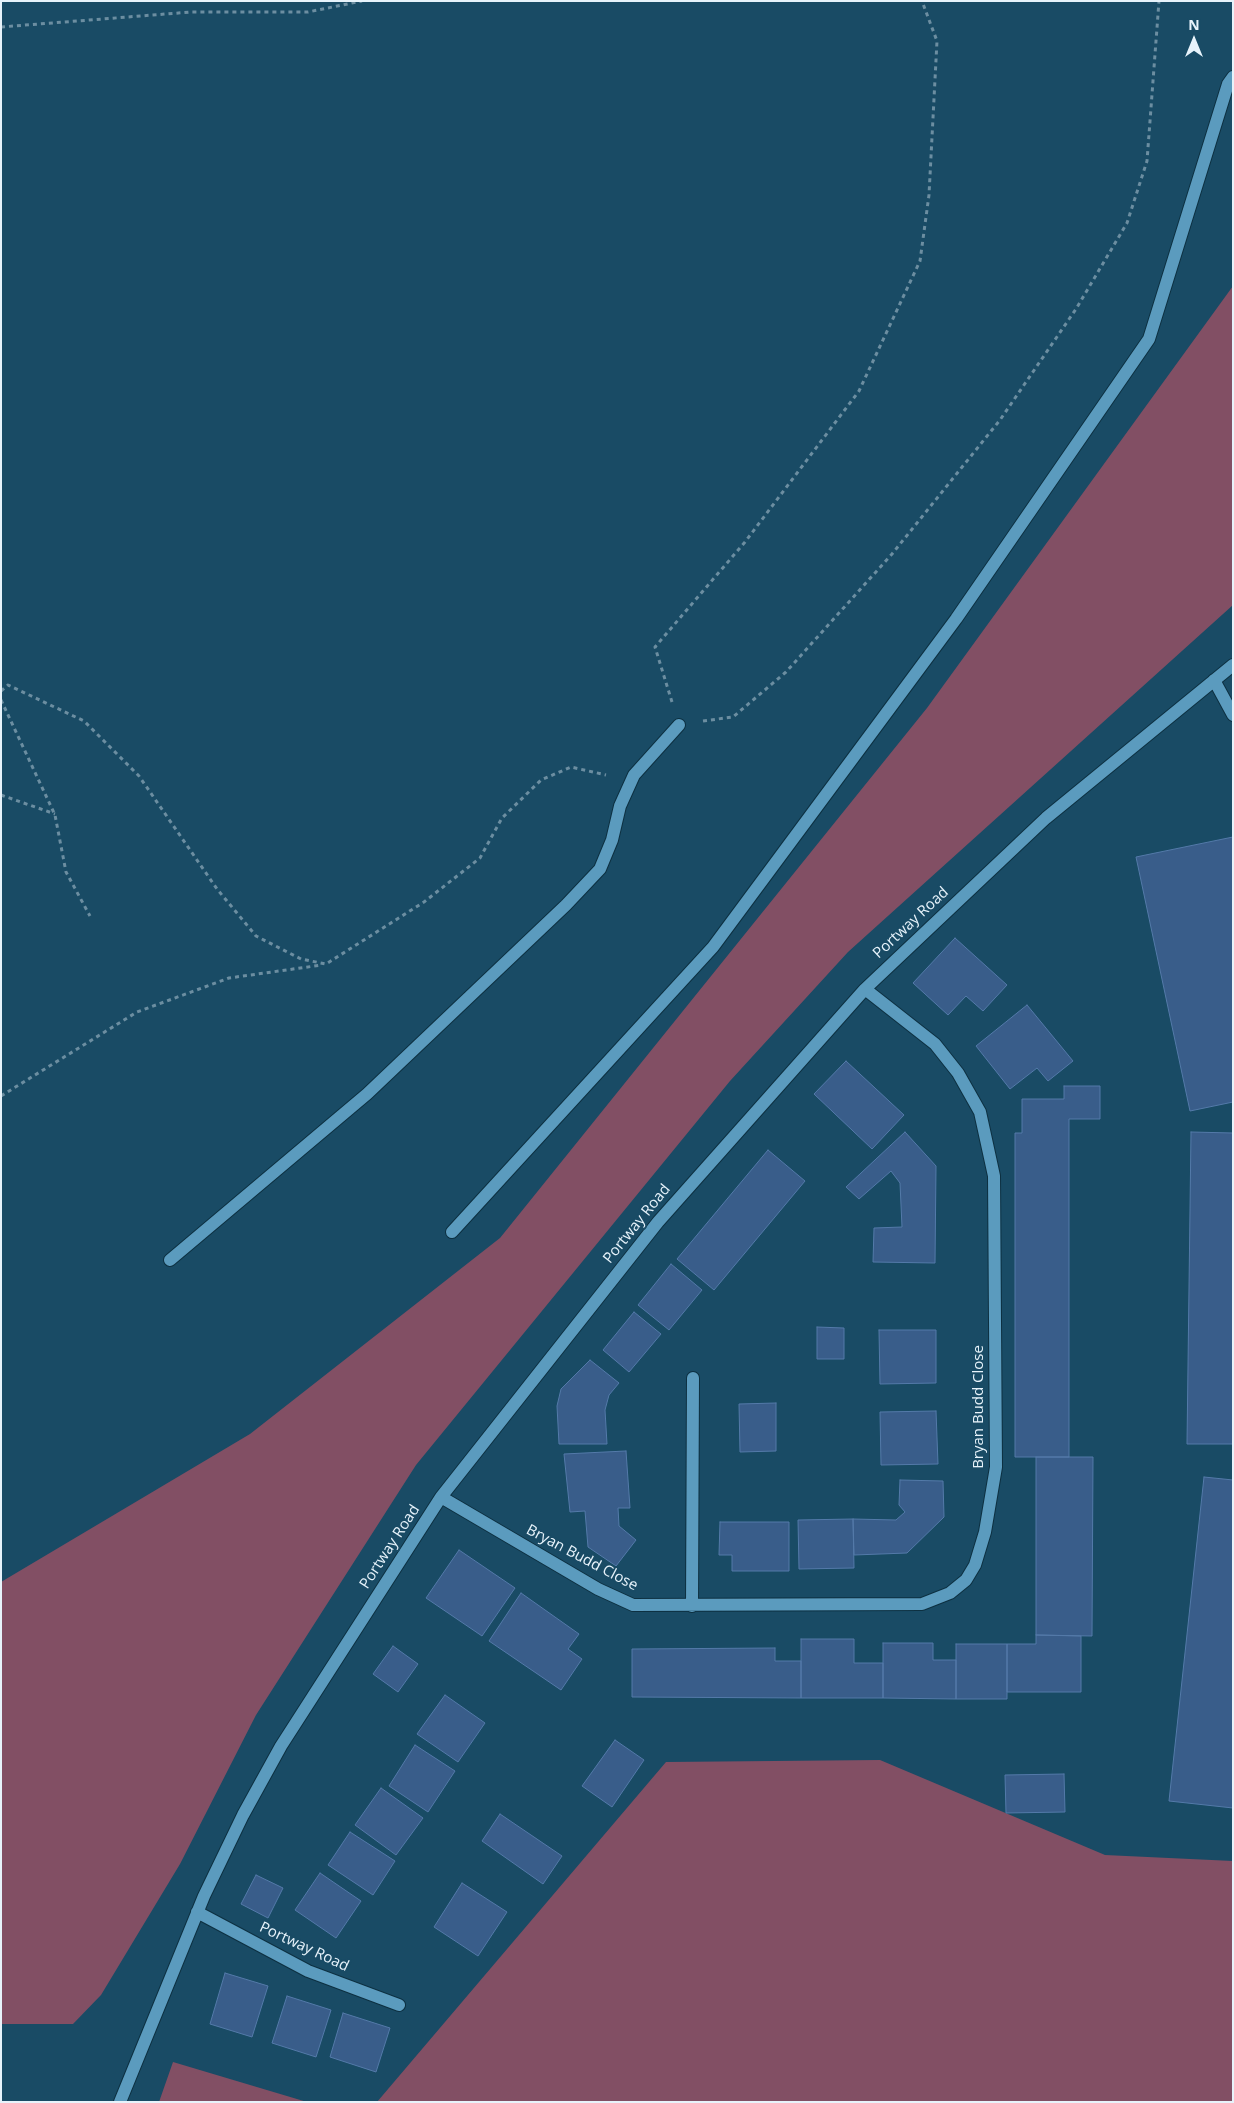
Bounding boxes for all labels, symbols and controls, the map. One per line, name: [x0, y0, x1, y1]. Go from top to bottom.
north arrow: [1169, 15, 1219, 65]
text: N: [1188, 15, 1200, 34]
street label: Portway Road: [870, 883, 952, 963]
street label: Portway Road: [600, 1181, 674, 1267]
street label: Bryan Budd Close: [970, 1345, 988, 1469]
street label: Portway Road: [356, 1502, 424, 1592]
street label: Bryan Budd Close: [523, 1521, 641, 1595]
street label: Portway Road: [256, 1918, 352, 1976]

